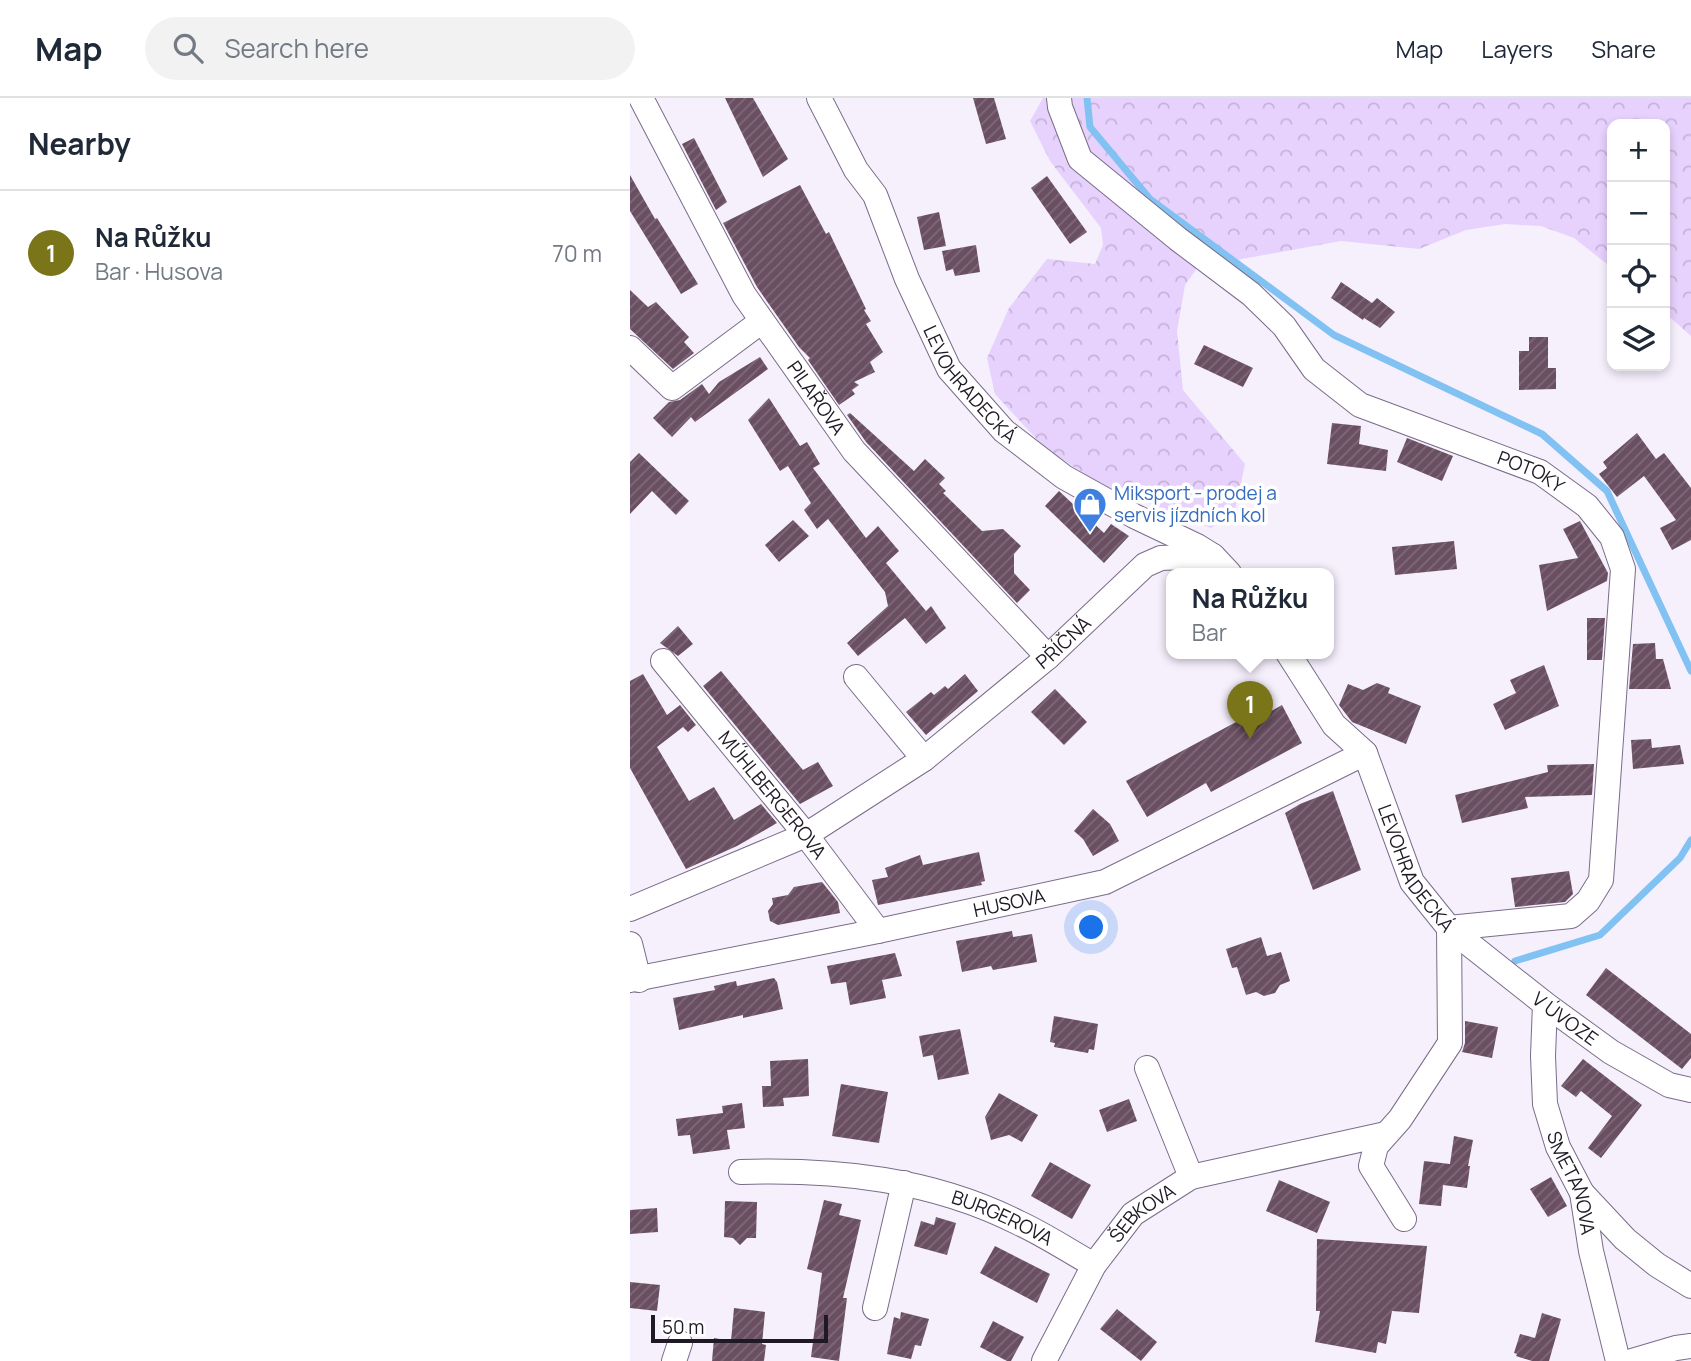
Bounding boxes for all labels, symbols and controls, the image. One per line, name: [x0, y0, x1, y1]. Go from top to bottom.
search box: [145, 17, 635, 80]
text: Map: [35, 26, 103, 71]
icon: search: [169, 29, 207, 67]
text: Search here: [225, 30, 369, 66]
text: Map: [1396, 32, 1443, 65]
text: Layers: [1481, 32, 1553, 65]
text: Share: [1591, 32, 1656, 65]
map controls: [1607, 119, 1670, 371]
button: +: [1607, 119, 1670, 182]
text: Nearby: [28, 123, 131, 164]
button: −: [1607, 182, 1670, 245]
text: Na Růžku: [95, 219, 211, 255]
text: 1: [46, 237, 56, 269]
text: 70 m: [552, 237, 602, 269]
button: locate: [1607, 245, 1670, 308]
text: Bar · Husova: [95, 255, 223, 287]
button: layers: [1607, 308, 1670, 371]
street label: LEVOHRADECKÁ: [917, 321, 1022, 449]
street label: PILAŘOVA: [781, 355, 852, 440]
street label: POTOKY: [1494, 444, 1570, 499]
place label: Miksport - prodej a servis jízdních kol: [1114, 480, 1277, 528]
shop icon: Miksport - prodej a servis jízdních kol: [1071, 485, 1109, 534]
popup: [1166, 568, 1334, 659]
text: Na Růžku: [1192, 580, 1308, 616]
street label: PŘÍČNÁ: [1030, 610, 1096, 675]
text: Bar: [1192, 616, 1227, 648]
pin: 1: [1227, 681, 1273, 739]
street label: MŰHLBERGEROVA: [713, 725, 833, 864]
street label: LEVOHRADECKÁ: [1372, 801, 1460, 937]
street label: HUSOVA: [971, 882, 1048, 923]
your location: [1074, 910, 1108, 944]
street label: V ÚVOZE: [1527, 986, 1604, 1052]
street label: SMETANOVA: [1541, 1128, 1601, 1237]
street label: ŠEBKOVA: [1103, 1177, 1180, 1248]
street label: BURGEROVA: [948, 1184, 1058, 1251]
scale bar: [651, 1312, 828, 1344]
text: 50 m: [662, 1314, 704, 1340]

